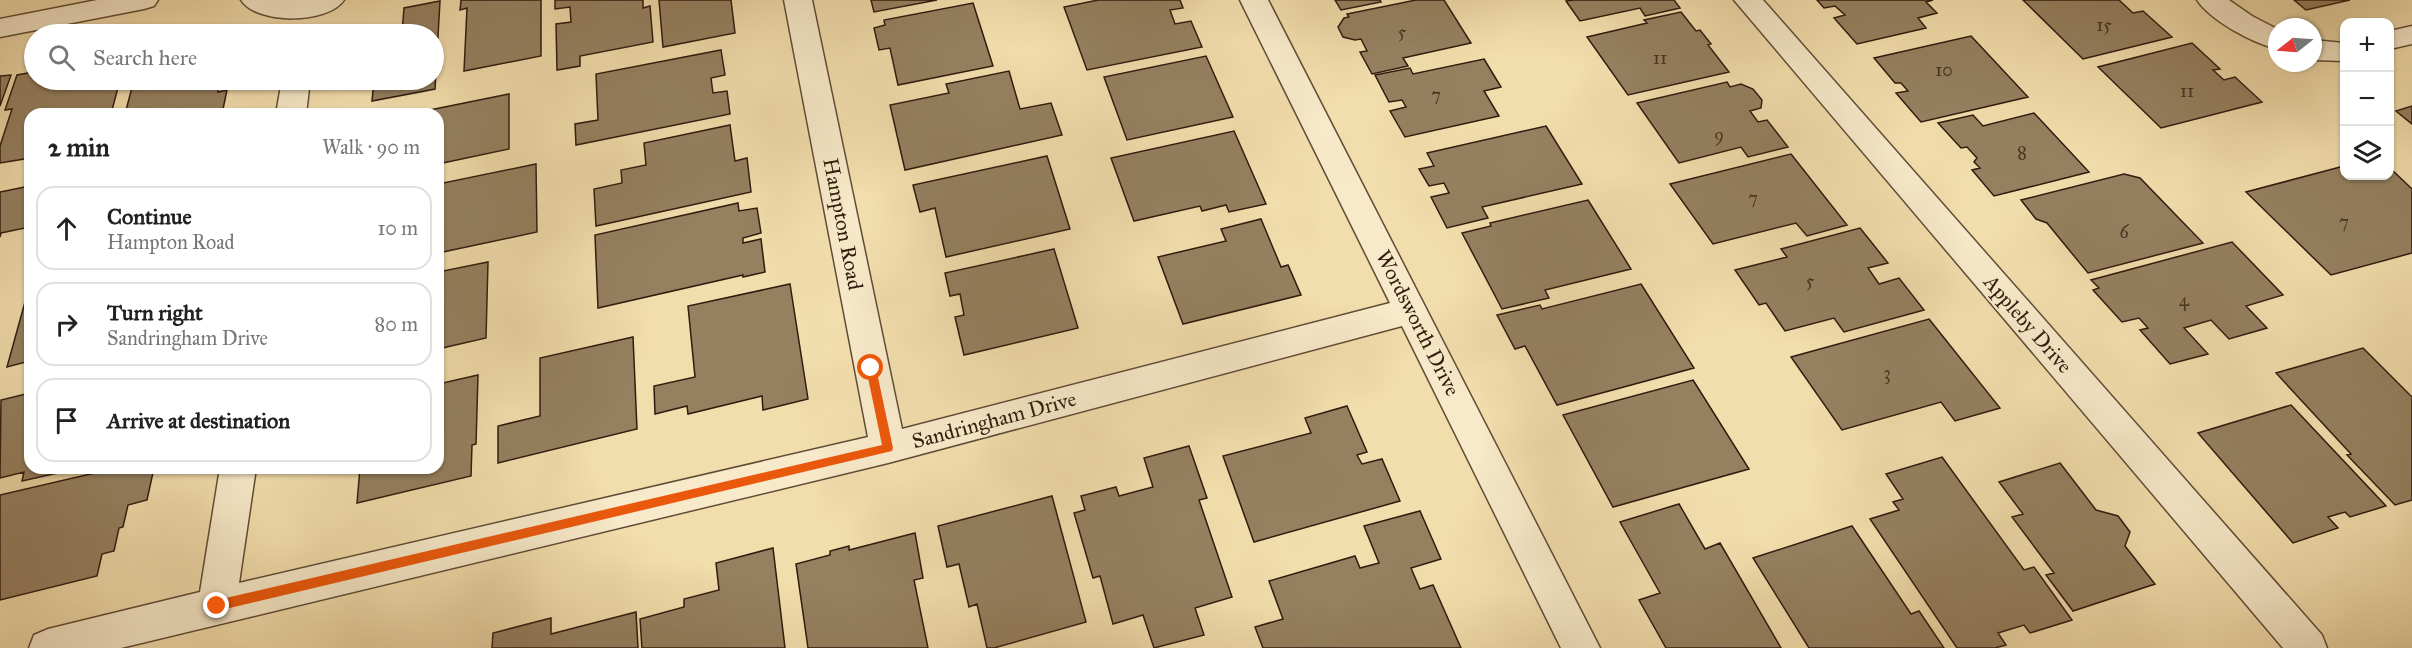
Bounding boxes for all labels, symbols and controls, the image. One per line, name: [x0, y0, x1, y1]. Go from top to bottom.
house number: 15: [2096, 14, 2112, 36]
north arrow: [2268, 18, 2322, 72]
map controls: [2340, 18, 2394, 180]
button: +: [2340, 18, 2394, 72]
house number: 5: [1398, 21, 1407, 43]
search box: [24, 24, 444, 90]
icon: search: [45, 41, 78, 74]
text: Search here: [93, 44, 197, 71]
house number: 11: [1653, 47, 1667, 69]
house number: 10: [1935, 59, 1953, 81]
button: −: [2340, 72, 2394, 126]
house number: 11: [2180, 80, 2194, 102]
house number: 7: [1431, 84, 1441, 106]
house number: 9: [1714, 124, 1724, 146]
button: layers: [2340, 126, 2394, 180]
text: 2 min: [48, 131, 109, 163]
text: Walk · 90 m: [322, 135, 420, 159]
house number: 8: [2017, 142, 2027, 164]
street label: Hampton Road: [817, 156, 869, 293]
house number: 7: [1748, 187, 1758, 209]
text: Continue: [107, 203, 192, 230]
house number: 7: [2339, 211, 2349, 233]
icon: ahead: [50, 212, 83, 245]
text: 10 m: [377, 216, 418, 240]
house number: 6: [2119, 221, 2129, 243]
text: Hampton Road: [107, 230, 235, 254]
street label: Wordsworth Drive: [1370, 246, 1466, 400]
street label: Appleby Drive: [1977, 269, 2078, 379]
house number: 5: [1806, 270, 1815, 292]
house number: 4: [2179, 289, 2190, 311]
text: Turn right: [107, 299, 203, 326]
icon: right: [50, 308, 83, 341]
text: 80 m: [375, 312, 418, 336]
text: Sandringham Drive: [107, 326, 268, 350]
route start: [857, 354, 883, 380]
house number: 3: [1883, 362, 1891, 384]
street label: Sandringham Drive: [909, 386, 1079, 454]
icon: arrive: [50, 404, 83, 437]
text: Arrive at destination: [107, 407, 290, 434]
route end: [203, 592, 229, 618]

